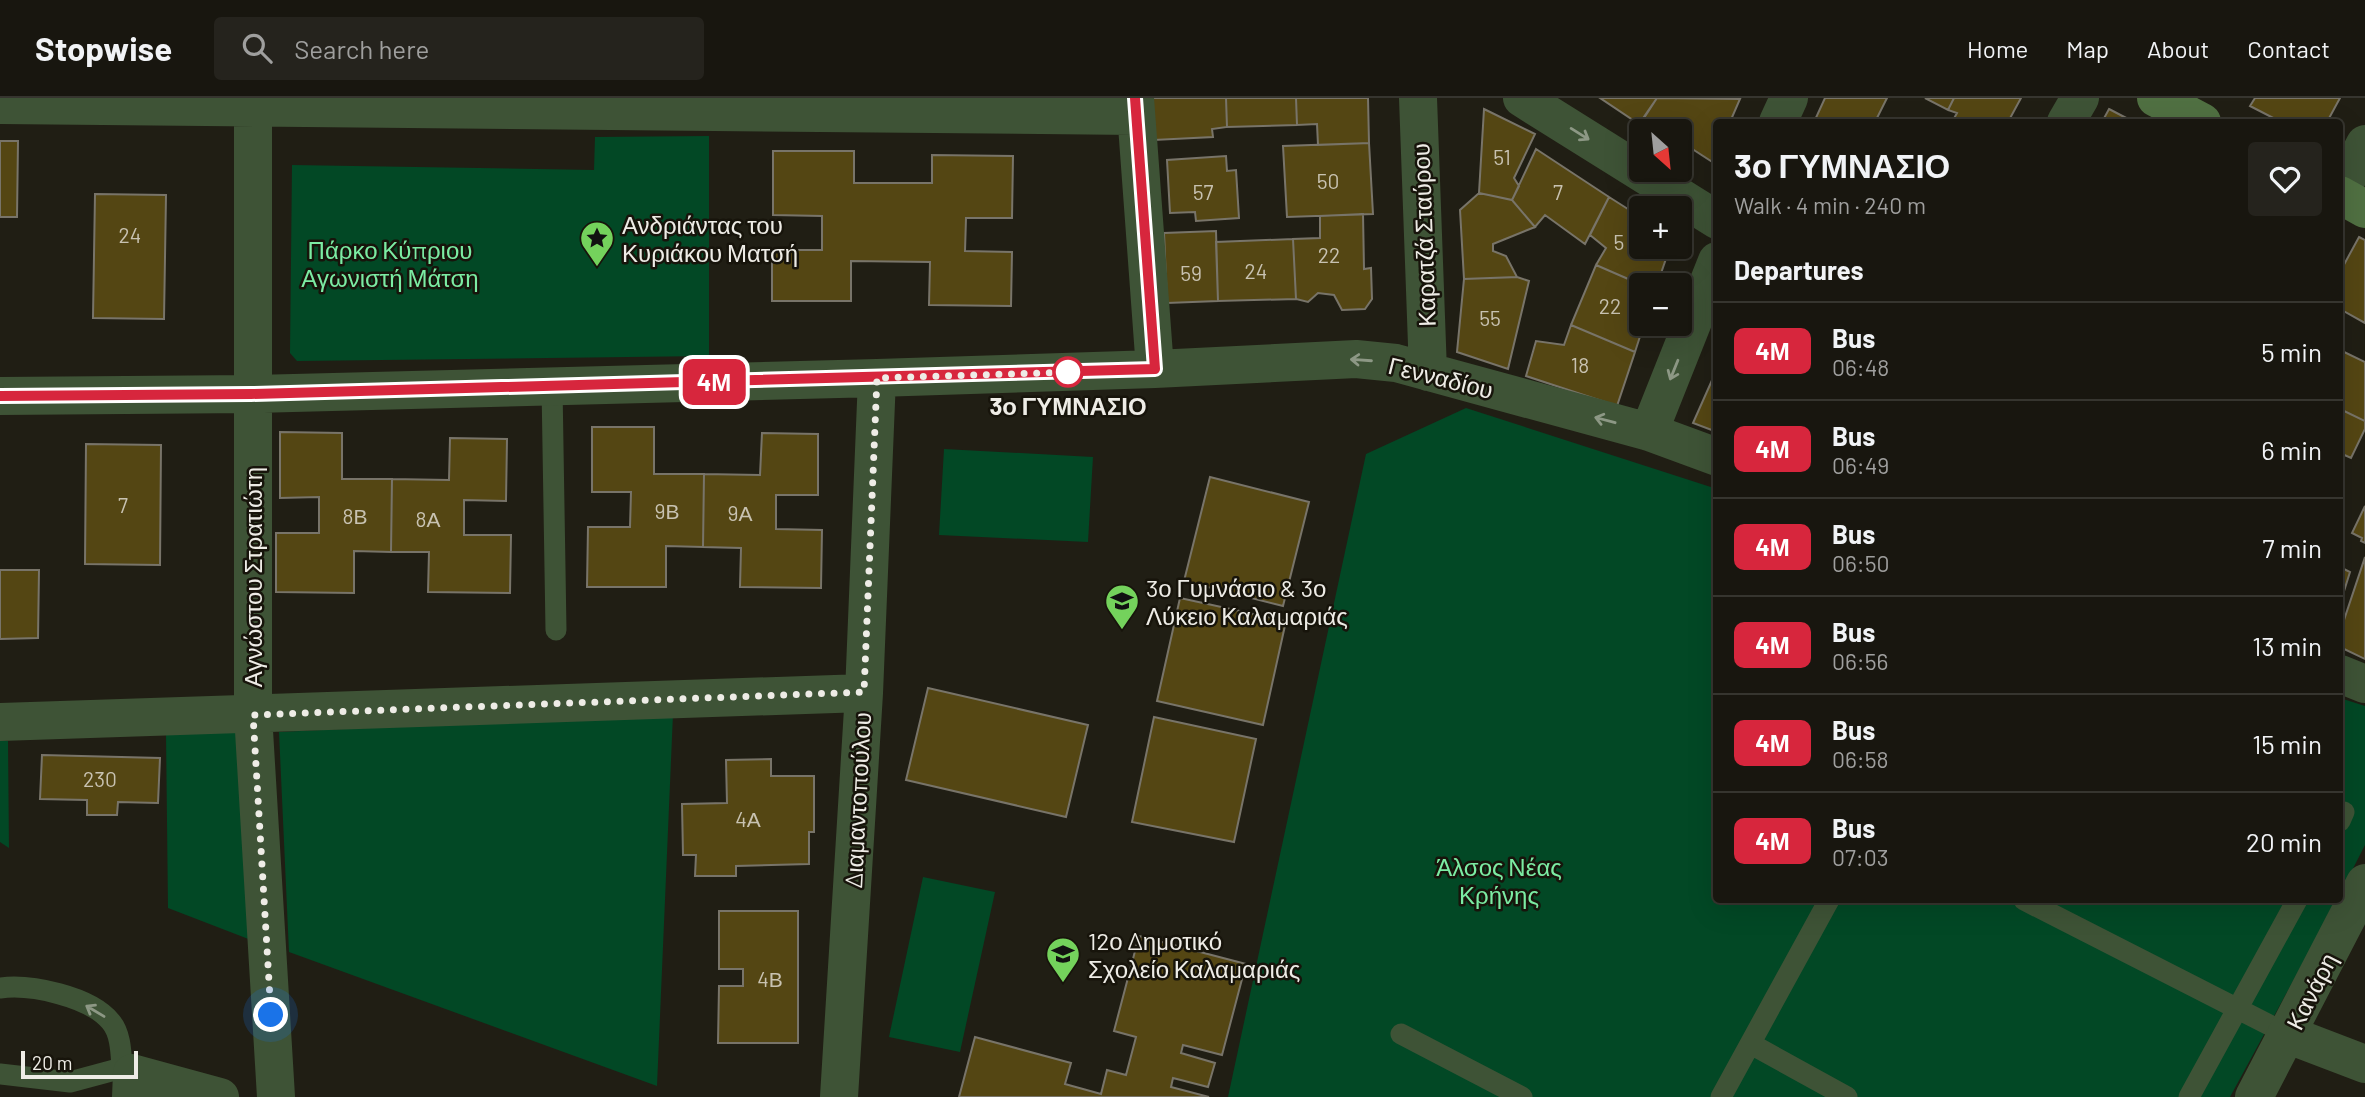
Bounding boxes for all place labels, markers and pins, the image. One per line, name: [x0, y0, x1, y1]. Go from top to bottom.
place label: Ανδριάντας του Κυριάκου Ματσή: [622, 210, 798, 267]
place icon: Ανδριάντας του Κυριάκου Ματσή: [578, 219, 616, 268]
marker: 3ο ΓΥΜΝΑΣΙΟ: [1053, 357, 1083, 387]
place label: 3ο ΓΥΜΝΑΣΙΟ: [989, 391, 1147, 420]
place label: 3ο Γυμνάσιο & 3ο Λύκειο Καλαμαριάς: [1146, 573, 1348, 630]
school or university icon: 3ο Γυμνάσιο & 3ο Λύκειο Καλαμαριάς: [1103, 582, 1141, 631]
place label: 12ο Δημοτικό Σχολείο Καλαμαριάς: [1088, 926, 1300, 983]
school or university icon: 12ο Δημοτικό Σχολείο Καλαμαριάς: [1044, 935, 1082, 984]

